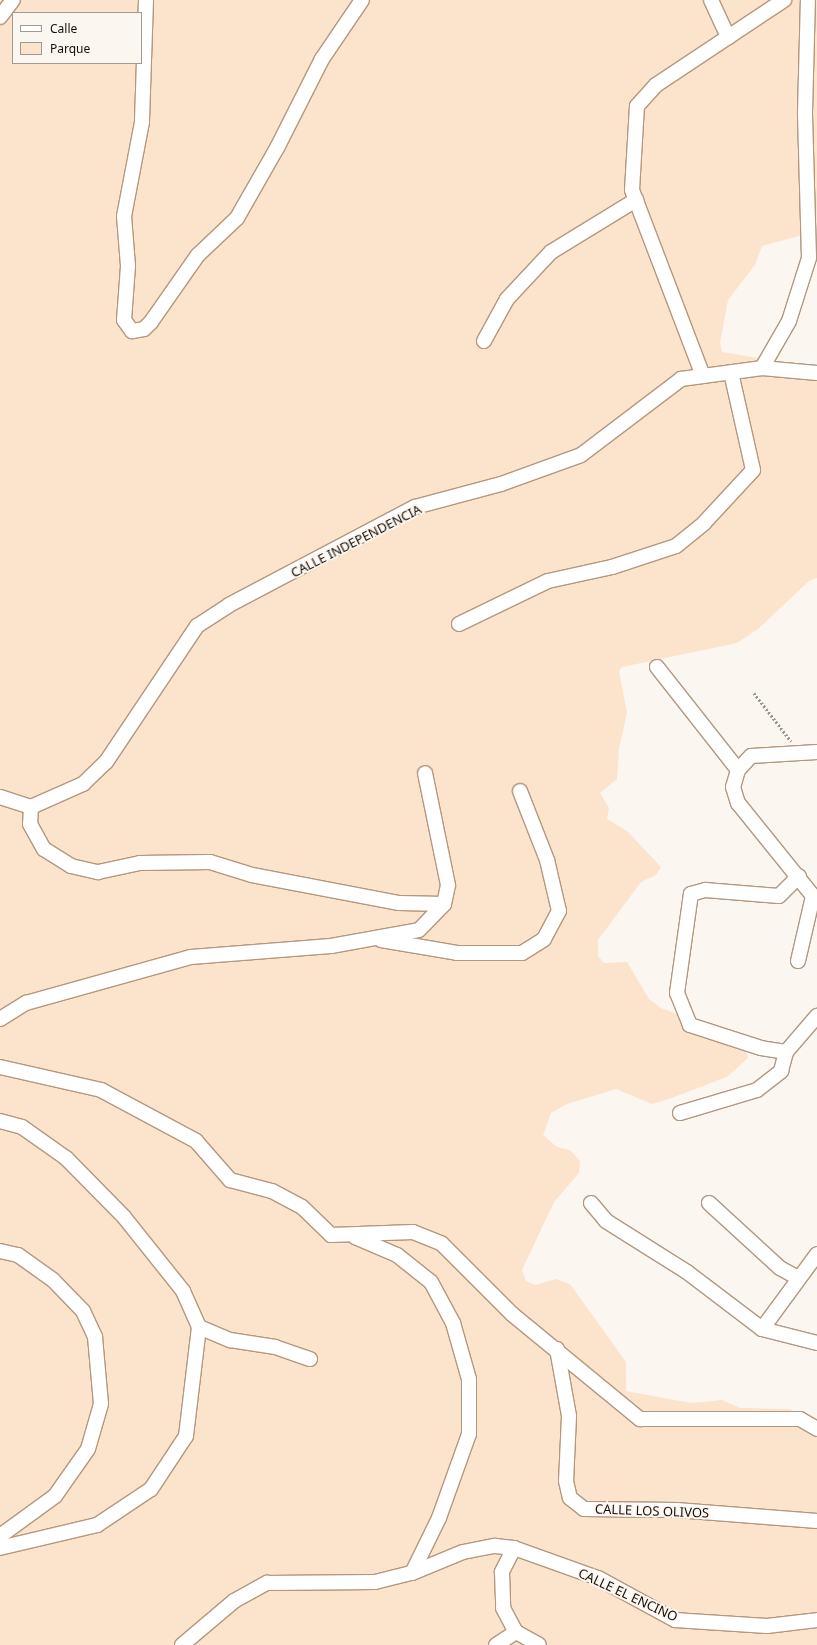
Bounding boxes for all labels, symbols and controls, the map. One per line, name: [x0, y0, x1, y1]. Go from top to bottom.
legend: [12, 12, 142, 64]
text: Calle: [50, 20, 77, 37]
text: Parque: [50, 40, 90, 57]
street label: CALLE INDEPENDENCIA: [288, 501, 424, 581]
street label: CALLE LOS OLIVOS: [595, 1501, 709, 1521]
street label: CALLE EL ENCINO: [576, 1565, 680, 1625]

